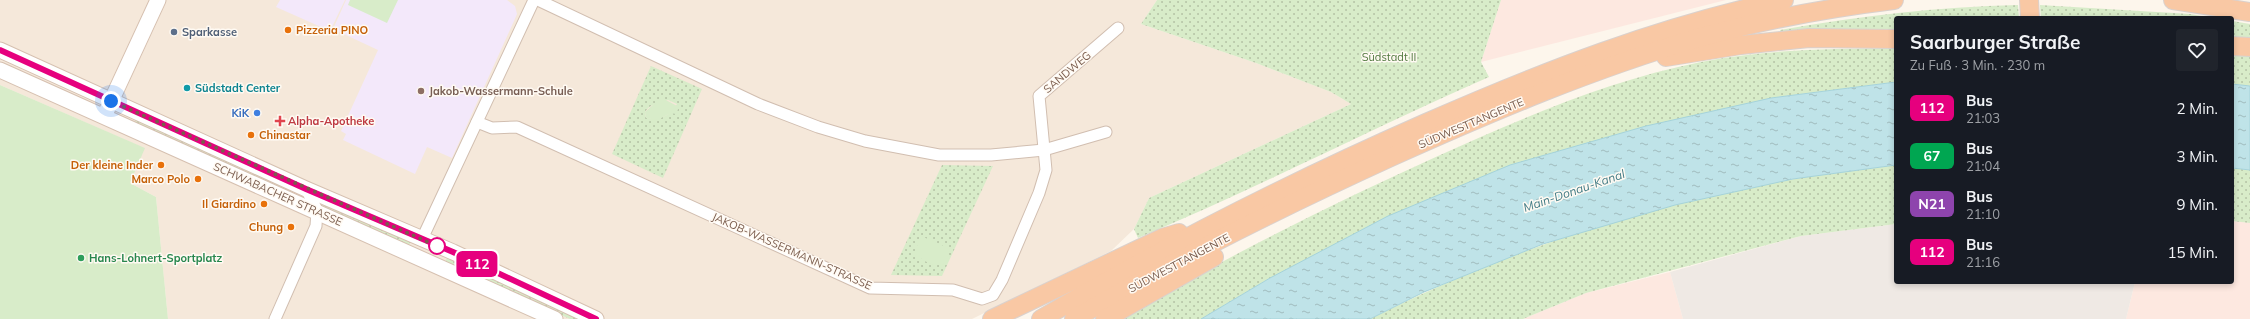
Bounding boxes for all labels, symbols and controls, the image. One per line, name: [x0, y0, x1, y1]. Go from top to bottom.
place label: Pizzeria PINO: [296, 23, 368, 37]
place label: Sparkasse: [182, 25, 237, 39]
marker: Pizzeria PINO: [283, 25, 293, 35]
marker: Sparkasse: [169, 27, 179, 37]
button: heart: [2176, 29, 2218, 71]
text: Saarburger Straße: [1910, 30, 2080, 54]
street label: SANDWEG: [1040, 48, 1094, 96]
park label: Südstadt II: [1362, 50, 1416, 64]
text: Zu Fuß · 3 Min. · 230 m: [1910, 57, 2045, 73]
place label: Südstadt Center: [195, 81, 281, 95]
marker: Südstadt Center: [182, 83, 192, 93]
place label: Jakob-Wassermann-Schule: [429, 84, 573, 98]
marker: Jakob-Wassermann-Schule: [416, 86, 426, 96]
your location: [101, 91, 121, 111]
text: Bus: [1966, 91, 1993, 110]
street label: SÜDWESTTANGENTE: [1416, 94, 1526, 152]
text: 112: [1919, 99, 1945, 117]
text: 2 Min.: [2176, 99, 2218, 118]
place label: KiK: [231, 106, 250, 120]
marker: KiK: [252, 108, 262, 118]
text: 21:03: [1966, 110, 2000, 126]
place label: Alpha-Apotheke: [288, 114, 374, 128]
marker: Alpha-Apotheke: [275, 116, 285, 126]
place label: Chinastar: [259, 128, 311, 142]
marker: Chinastar: [246, 130, 256, 140]
text: Bus: [1966, 139, 1993, 158]
text: 67: [1924, 147, 1940, 165]
text: 3 Min.: [2176, 147, 2218, 166]
place label: Der kleine Inder: [71, 158, 154, 172]
text: 21:04: [1966, 158, 2000, 174]
street label: SCHWABACHER STRASSE: [211, 159, 345, 229]
marker: Der kleine Inder: [156, 160, 166, 170]
water label: Main-Donau-Kanal: [1521, 166, 1627, 215]
place label: Marco Polo: [131, 172, 190, 186]
marker: Marco Polo: [193, 174, 203, 184]
text: Bus: [1966, 187, 1993, 206]
text: N21: [1918, 195, 1946, 213]
text: 9 Min.: [2176, 195, 2218, 214]
place label: Il Giardino: [202, 197, 256, 211]
marker: Il Giardino: [259, 199, 269, 209]
text: 21:10: [1966, 206, 2000, 222]
street label: JAKOB-WASSERMANN-STRASSE: [710, 209, 874, 293]
place label: Chung: [249, 220, 283, 234]
marker: Chung: [286, 222, 296, 232]
street label: SÜDWESTTANGENTE: [1126, 230, 1232, 296]
text: Bus: [1966, 235, 1993, 254]
unlabelled marker: [428, 237, 446, 255]
text: 112: [1919, 243, 1945, 261]
text: 15 Min.: [2167, 243, 2218, 262]
place label: Hans-Lohnert-Sportplatz: [89, 251, 222, 265]
line badge: 112: [454, 251, 500, 277]
marker: Hans-Lohnert-Sportplatz: [76, 253, 86, 263]
text: 21:16: [1966, 254, 2000, 270]
text: 112: [464, 255, 490, 273]

